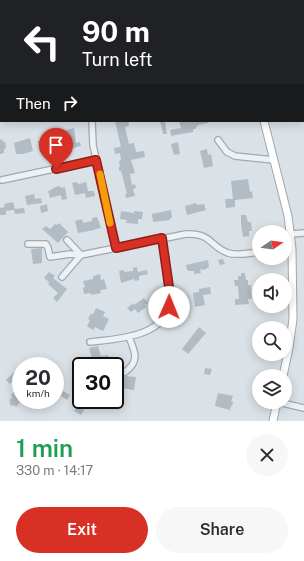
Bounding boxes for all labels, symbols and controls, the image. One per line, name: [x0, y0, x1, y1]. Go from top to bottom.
text: 90 m: [82, 15, 150, 48]
icon: left: [16, 16, 68, 68]
text: Turn left: [82, 49, 152, 70]
icon: right: [59, 92, 81, 114]
text: Then: [16, 95, 51, 112]
pin: [39, 128, 73, 169]
icon: arrive: [45, 134, 67, 156]
north arrow: [252, 225, 292, 265]
map controls: [252, 225, 292, 409]
button: sound: [252, 273, 292, 313]
position arrow: [148, 286, 190, 328]
button: search: [252, 321, 292, 361]
speed limit sign: 30: [72, 357, 124, 409]
text: 20: [25, 366, 51, 390]
button: layers: [252, 369, 292, 409]
text: km/h: [26, 387, 50, 399]
text: 1 min: [16, 434, 73, 462]
button: close: [246, 434, 288, 476]
text: 330 m · 14:17: [16, 463, 93, 478]
button: Exit: [16, 507, 148, 553]
button: Share: [156, 507, 288, 553]

